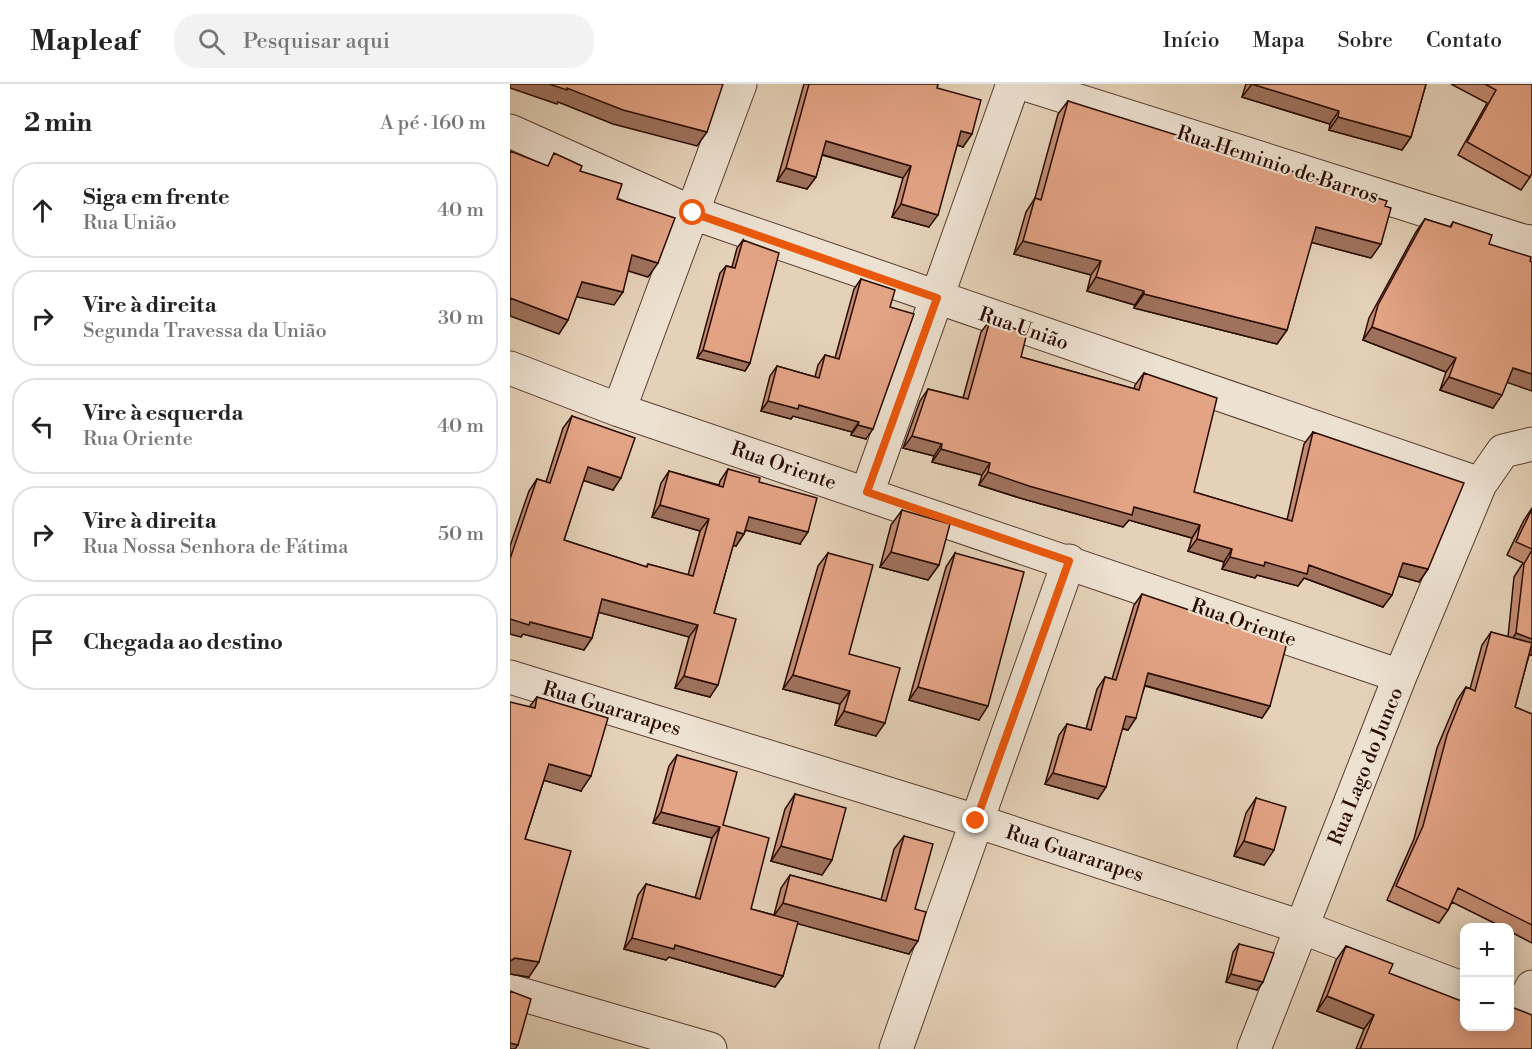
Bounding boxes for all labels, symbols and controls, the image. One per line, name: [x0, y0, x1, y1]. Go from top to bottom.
search box: [174, 14, 594, 68]
text: Mapleaf: [30, 24, 138, 59]
icon: search: [195, 25, 228, 58]
text: Pesquisar aqui: [243, 28, 390, 55]
text: Início: [1163, 28, 1220, 54]
text: Mapa: [1253, 28, 1305, 54]
text: Sobre: [1338, 28, 1393, 54]
text: Contato: [1426, 28, 1502, 54]
text: 2 min: [24, 107, 92, 139]
text: A pé · 160 m: [380, 111, 486, 136]
street label: Rua Heminio de Barros: [1173, 121, 1382, 210]
text: Siga em frente: [83, 184, 230, 211]
icon: ahead: [26, 194, 59, 227]
text: 40 m: [437, 198, 484, 223]
route start: [679, 199, 705, 225]
text: Rua União: [83, 211, 177, 236]
text: Vire à direita: [83, 292, 217, 319]
icon: right: [26, 302, 59, 335]
street label: Rua União: [975, 302, 1072, 356]
text: 30 m: [438, 306, 484, 331]
text: Segunda Travessa da União: [83, 319, 327, 344]
text: Vire à esquerda: [83, 400, 243, 427]
icon: left: [26, 410, 59, 443]
text: 40 m: [437, 414, 484, 439]
text: Rua Oriente: [83, 427, 193, 452]
street label: Rua Oriente: [728, 437, 839, 496]
text: Vire à direita: [83, 508, 217, 535]
icon: right: [26, 518, 59, 551]
text: 50 m: [438, 522, 484, 547]
text: Rua Nossa Senhora de Fátima: [83, 535, 348, 560]
street label: Rua Oriente: [1188, 594, 1299, 653]
icon: arrive: [26, 626, 59, 659]
text: Chegada ao destino: [83, 629, 283, 656]
street label: Rua Guararapes: [539, 677, 684, 742]
street label: Rua Lago do Junco: [1323, 684, 1410, 849]
route end: [962, 807, 988, 833]
street label: Rua Guararapes: [1002, 820, 1147, 888]
map controls: [1460, 923, 1514, 1031]
button: +: [1460, 923, 1514, 977]
button: −: [1460, 977, 1514, 1031]

